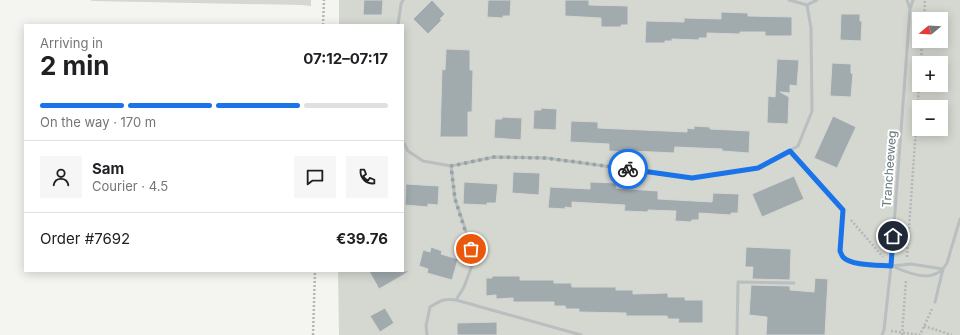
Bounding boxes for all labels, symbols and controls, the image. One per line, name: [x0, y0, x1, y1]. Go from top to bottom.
north arrow: [912, 12, 948, 48]
map controls: [912, 12, 948, 136]
text: Arriving in: [40, 35, 103, 51]
text: 07:12–07:17: [303, 49, 388, 68]
text: 2 min: [40, 50, 110, 81]
button: +: [912, 56, 948, 92]
button: −: [912, 100, 948, 136]
text: On the way · 170 m: [40, 114, 156, 130]
street label: Trancheeweg: [879, 130, 899, 208]
courier: [608, 149, 648, 189]
button: person: [40, 156, 82, 198]
button: chat: [294, 156, 336, 198]
button: phone: [346, 156, 388, 198]
icon: bike: [617, 158, 639, 180]
text: Sam: [92, 159, 124, 178]
text: Courier · 4.5: [92, 178, 168, 194]
pin: [876, 219, 910, 253]
icon: home: [882, 225, 904, 247]
text: Order #7692: [40, 229, 130, 248]
text: €39.76: [336, 229, 388, 248]
pin: [454, 232, 488, 266]
icon: bag: [460, 238, 482, 260]

